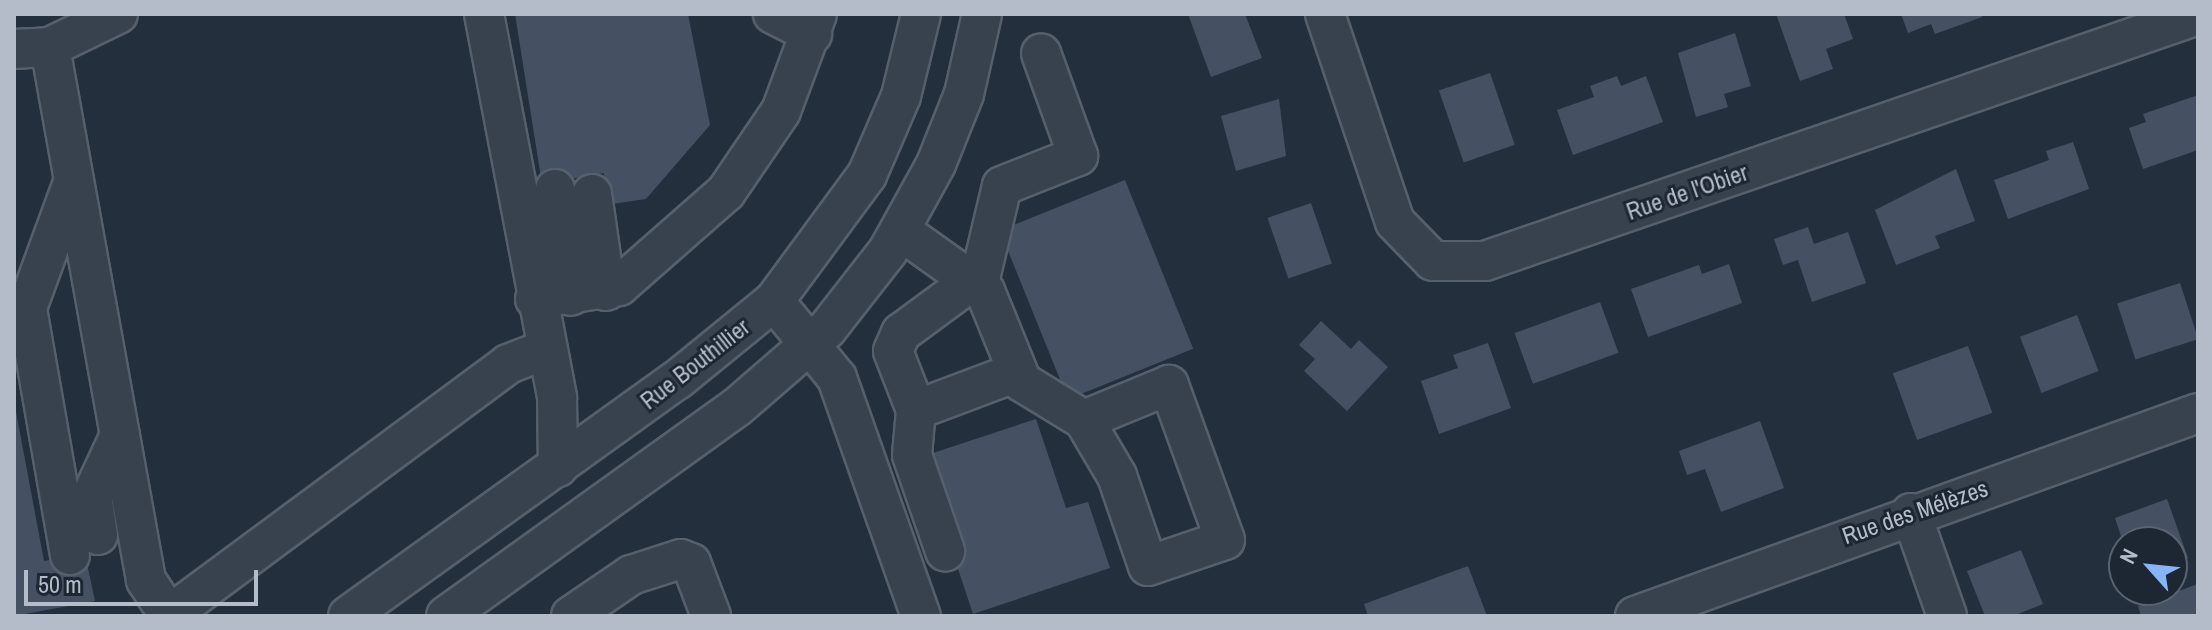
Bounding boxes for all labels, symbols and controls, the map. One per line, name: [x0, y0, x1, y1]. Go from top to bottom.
street label: Rue de l'Obier: [1623, 158, 1751, 226]
street label: Rue Bouthillier: [635, 313, 755, 415]
street label: Rue des Mélèzes: [1838, 474, 1992, 550]
north arrow: [2108, 526, 2188, 606]
text: N: [2112, 543, 2145, 569]
scale bar: [28, 554, 262, 604]
text: 50 m: [38, 568, 82, 600]

